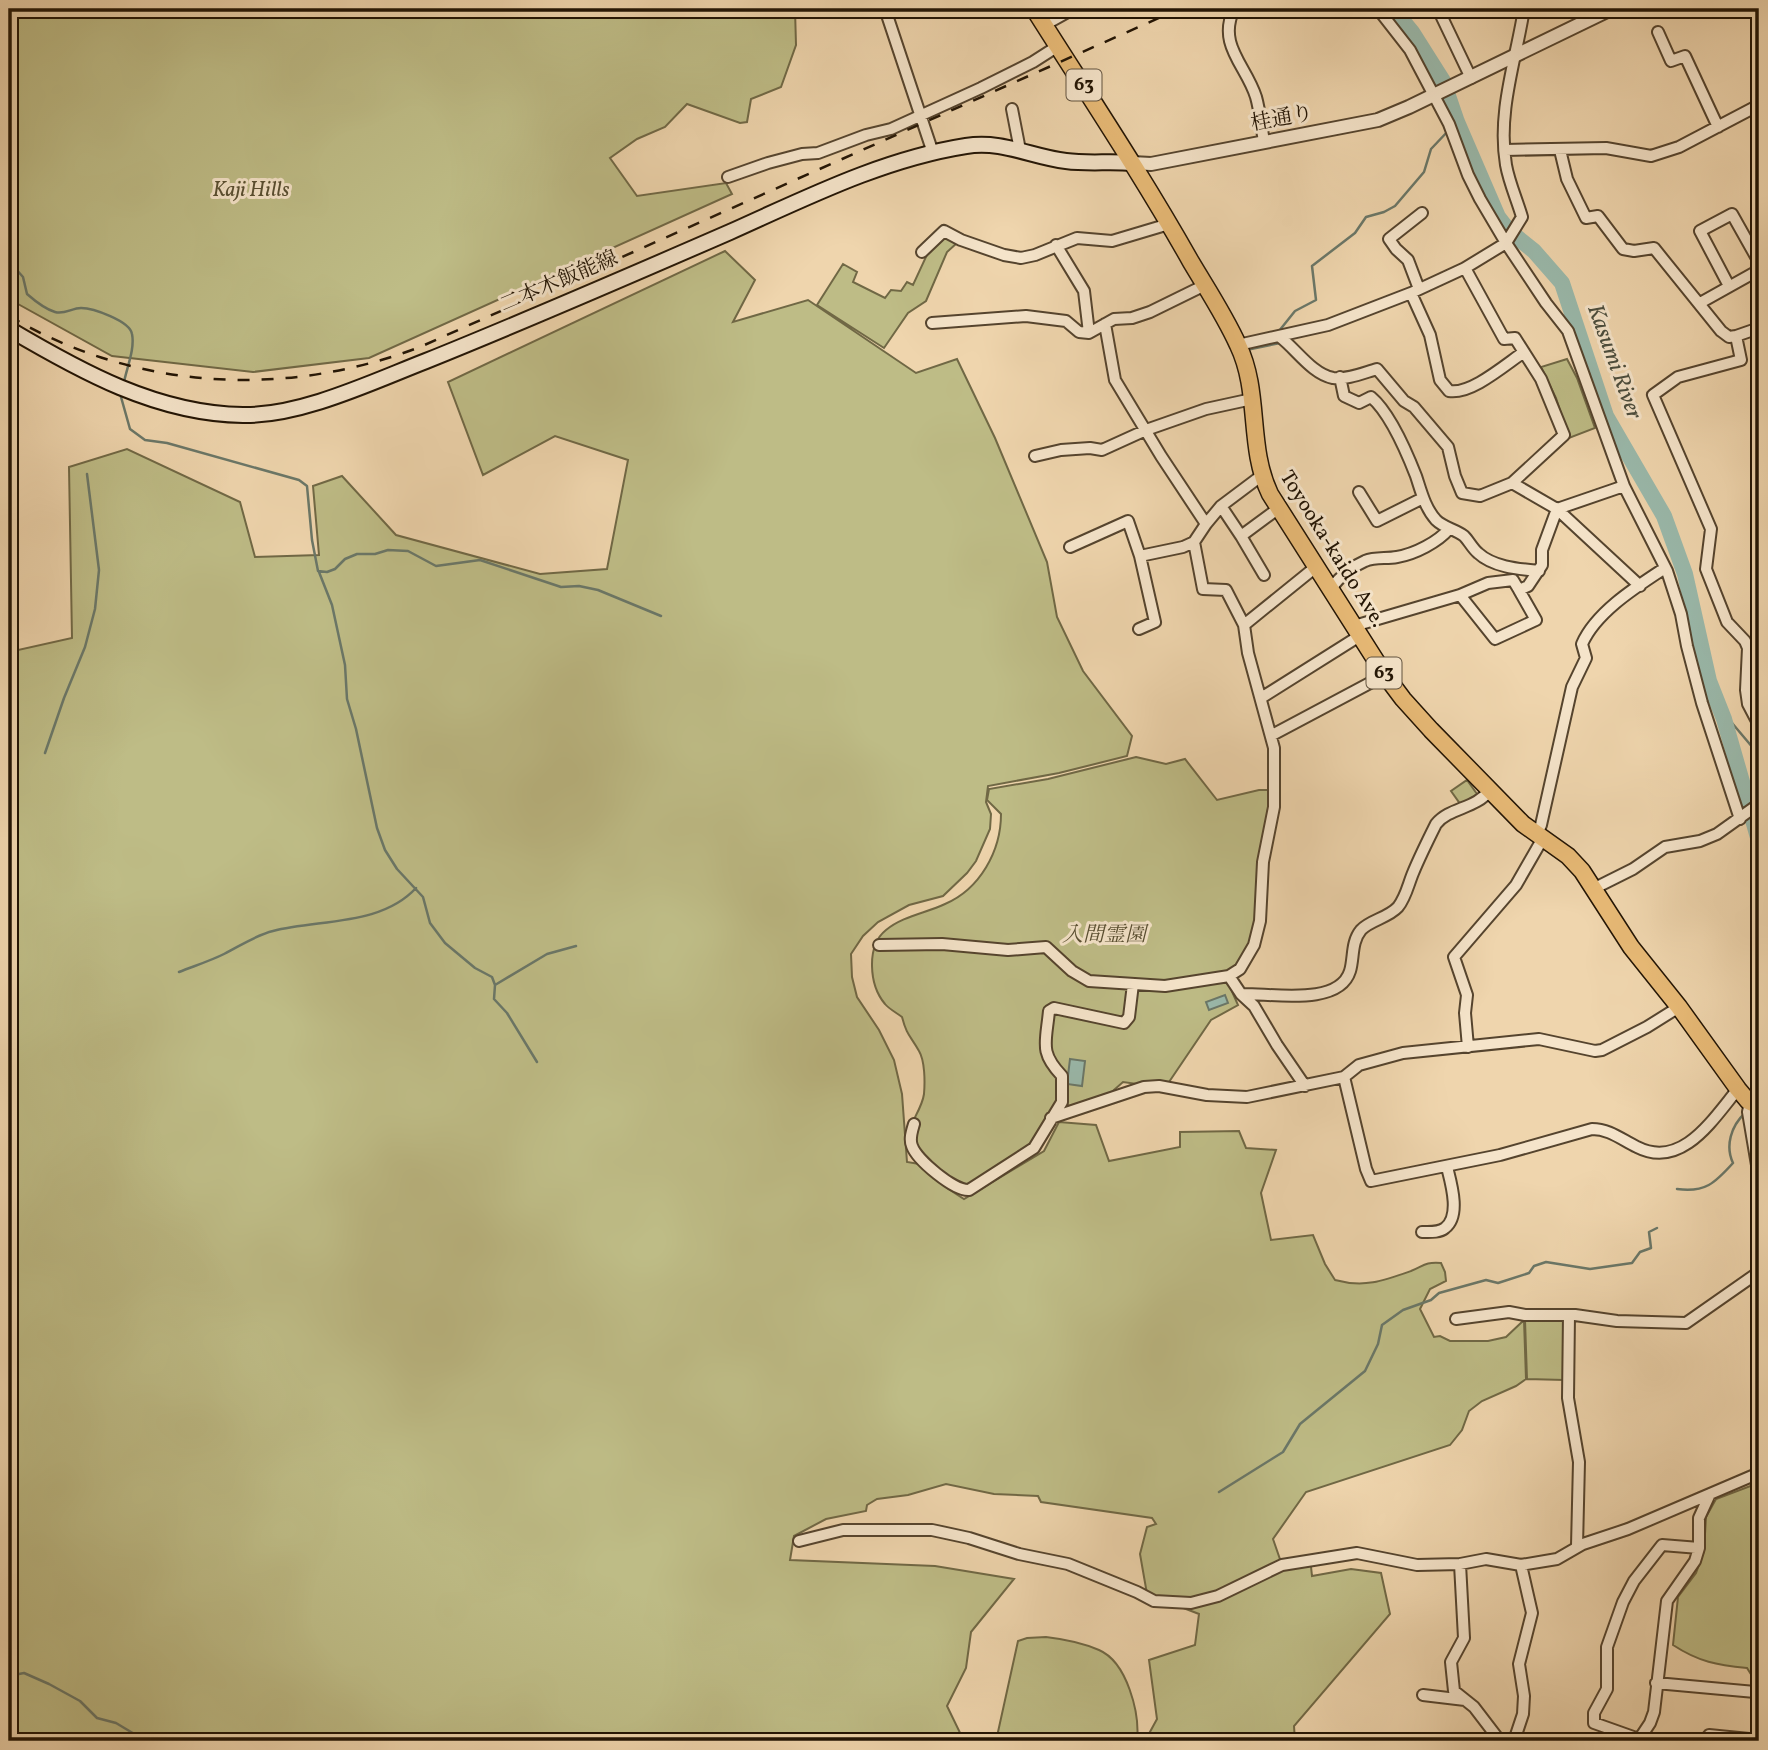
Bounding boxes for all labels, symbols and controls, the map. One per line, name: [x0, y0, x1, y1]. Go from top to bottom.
road number: 63: [1066, 69, 1102, 100]
street label: 桂通り: [1248, 99, 1316, 139]
park label: Kaji Hills: [213, 176, 290, 205]
street label: 二本木飯能線: [495, 244, 623, 320]
water label: Kasumi River: [1578, 300, 1650, 424]
street label: Toyooka-kaido Ave.: [1272, 465, 1392, 633]
road number: 63: [1366, 658, 1402, 688]
park label: 入間霊園: [1062, 921, 1149, 950]

